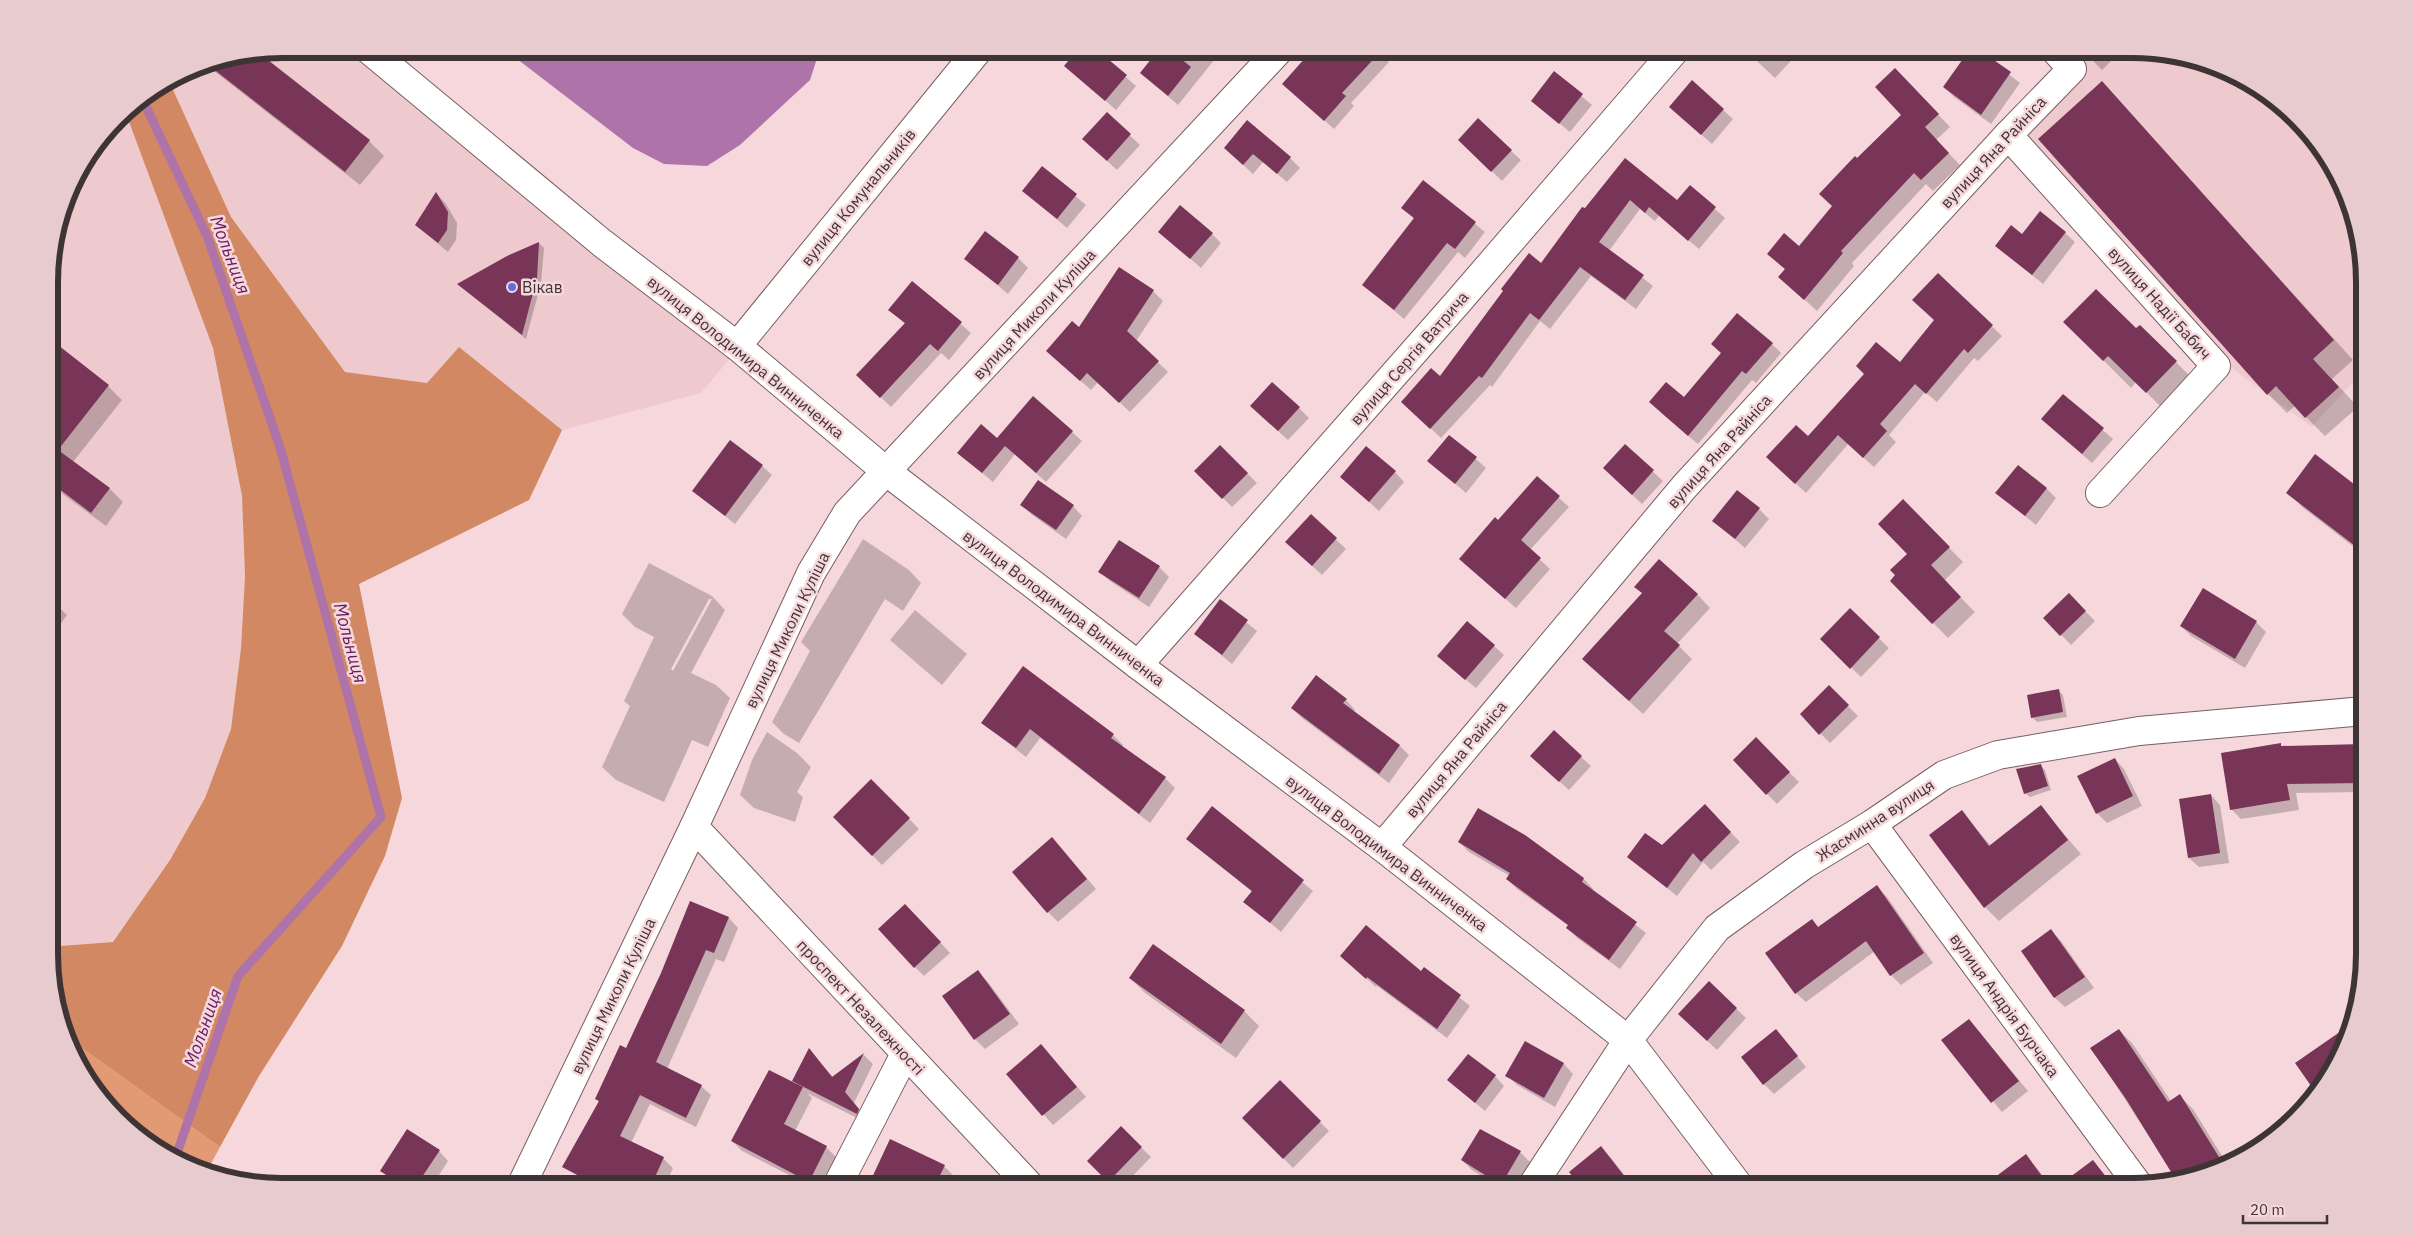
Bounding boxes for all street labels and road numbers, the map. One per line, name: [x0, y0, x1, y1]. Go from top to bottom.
street label: вулиця Яна Райніса: [1936, 91, 2051, 212]
street label: вулиця Комунальників: [796, 124, 920, 270]
street label: вулиця Надії Бабич: [2104, 243, 2216, 363]
street label: вулиця Миколи Куліша: [968, 244, 1100, 383]
street label: вулиця Володимира Винниченка: [644, 271, 849, 443]
street label: вулиця Сергія Ватрича: [1346, 287, 1473, 429]
street label: вулиця Яна Райніса: [1663, 390, 1776, 512]
street label: вулиця Володимира Винниченка: [959, 526, 1169, 691]
street label: вулиця Миколи Куліша: [740, 548, 834, 711]
street label: вулиця Яна Райніса: [1401, 696, 1511, 821]
street label: вулиця Володимира Винниченка: [1282, 771, 1492, 936]
street label: Жасминна вулиця: [1812, 774, 1938, 866]
street label: вулиця Миколи Куліша: [566, 914, 660, 1077]
street label: вулиця Андрія Бурчака: [1946, 929, 2064, 1081]
street label: проспект Незалежності: [793, 935, 929, 1079]

